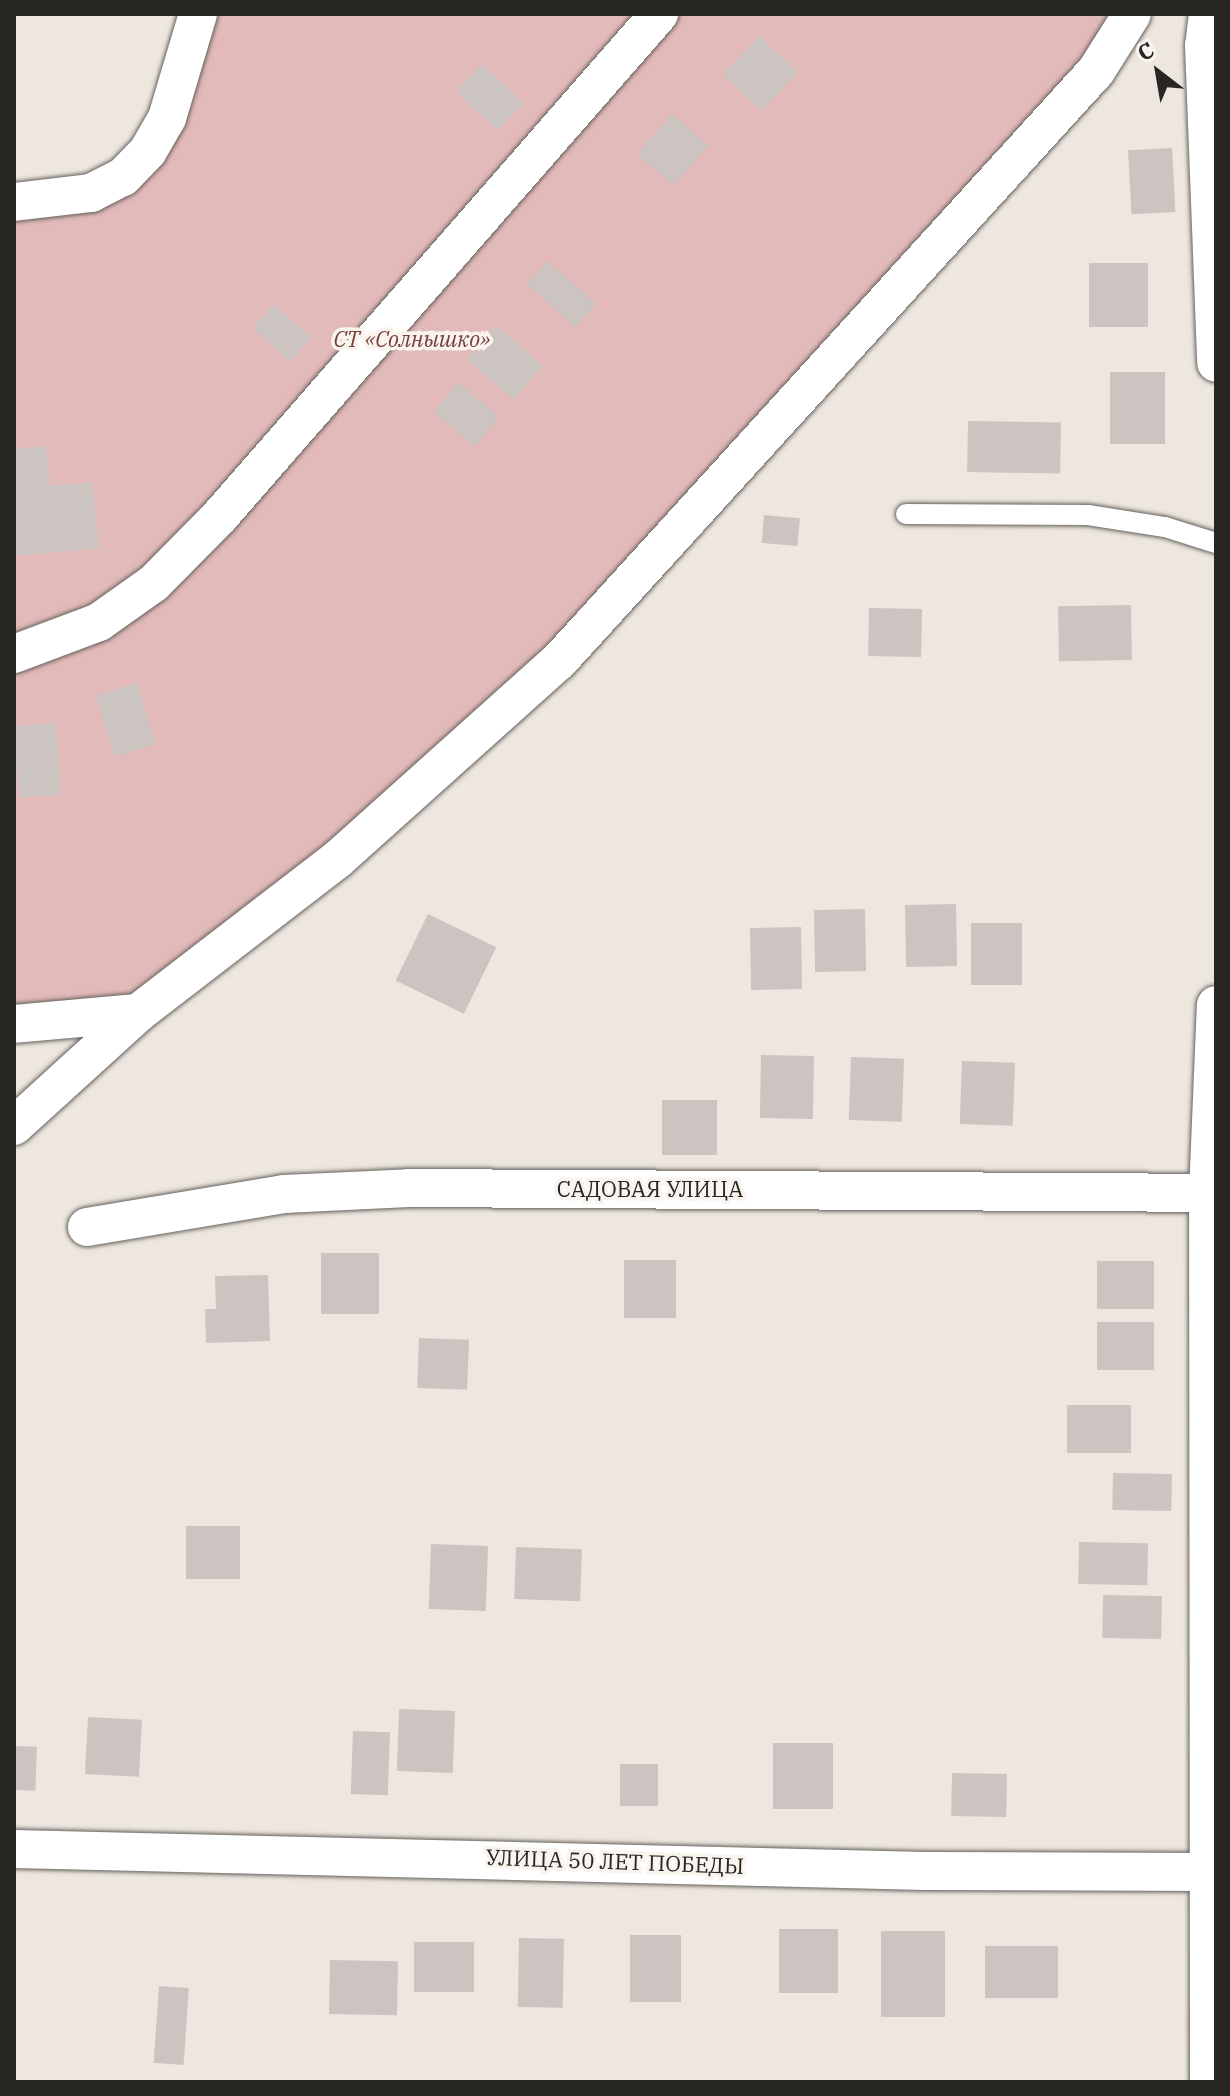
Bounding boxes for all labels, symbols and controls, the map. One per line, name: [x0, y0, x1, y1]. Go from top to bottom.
north arrow: [1118, 32, 1198, 112]
text: С: [1132, 35, 1159, 67]
park label: СТ «Солнышко»: [333, 326, 491, 352]
street label: САДОВАЯ УЛИЦА: [557, 1176, 743, 1202]
street label: УЛИЦА 50 ЛЕТ ПОБЕДЫ: [485, 1843, 745, 1879]

